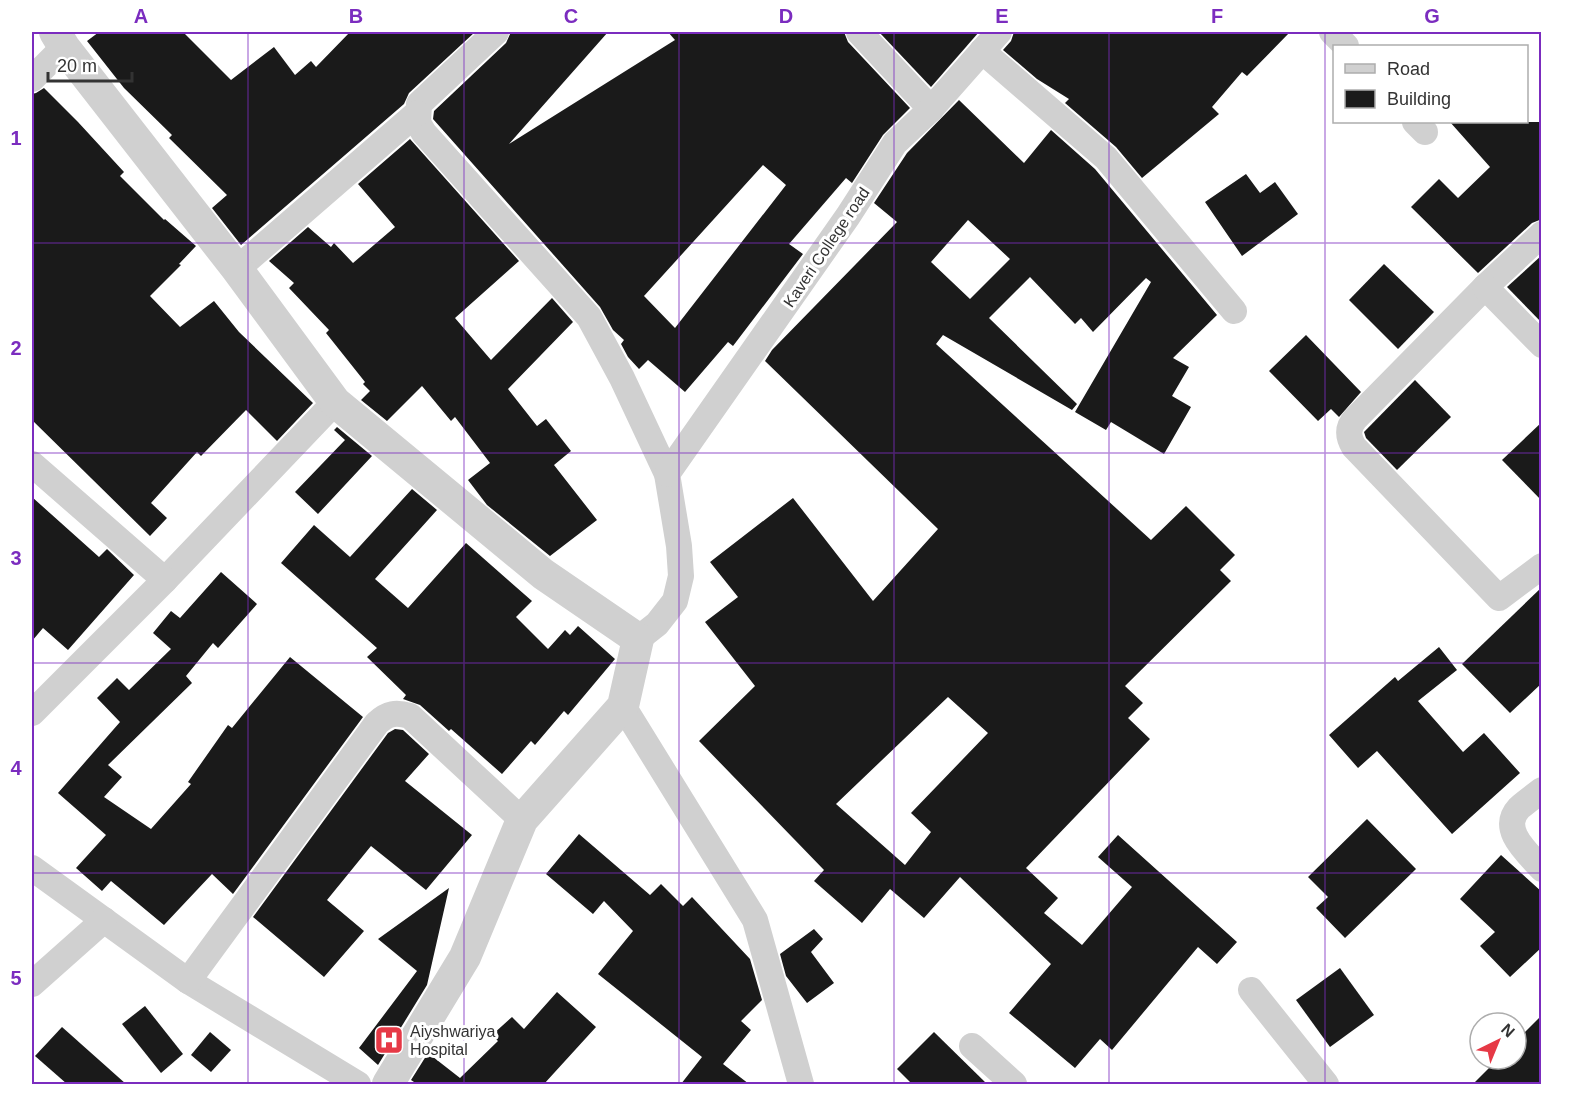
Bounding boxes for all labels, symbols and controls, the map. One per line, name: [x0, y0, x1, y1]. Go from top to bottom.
text: A: [134, 5, 148, 27]
text: B: [349, 5, 363, 27]
text: C: [564, 5, 578, 27]
text: D: [779, 5, 793, 27]
text: E: [995, 5, 1009, 27]
text: F: [1211, 5, 1223, 27]
text: G: [1424, 5, 1440, 27]
scale bar: [48, 45, 132, 83]
legend: [1333, 45, 1528, 123]
text: 20 m: [57, 56, 97, 76]
text: Road: [1387, 59, 1430, 79]
text: Building: [1387, 89, 1451, 109]
text: 1: [10, 127, 22, 149]
street label: Kaveri College road: [780, 184, 873, 310]
text: 2: [10, 337, 22, 359]
text: 3: [10, 547, 22, 569]
text: 4: [10, 757, 22, 779]
text: 5: [10, 967, 22, 989]
north arrow: [1468, 1011, 1528, 1071]
text: N: [1498, 1020, 1518, 1041]
place label: Aiyshwariya Hospital: [410, 1023, 495, 1058]
hospital icon: Aiyshwariya Hospital: [373, 1024, 405, 1056]

